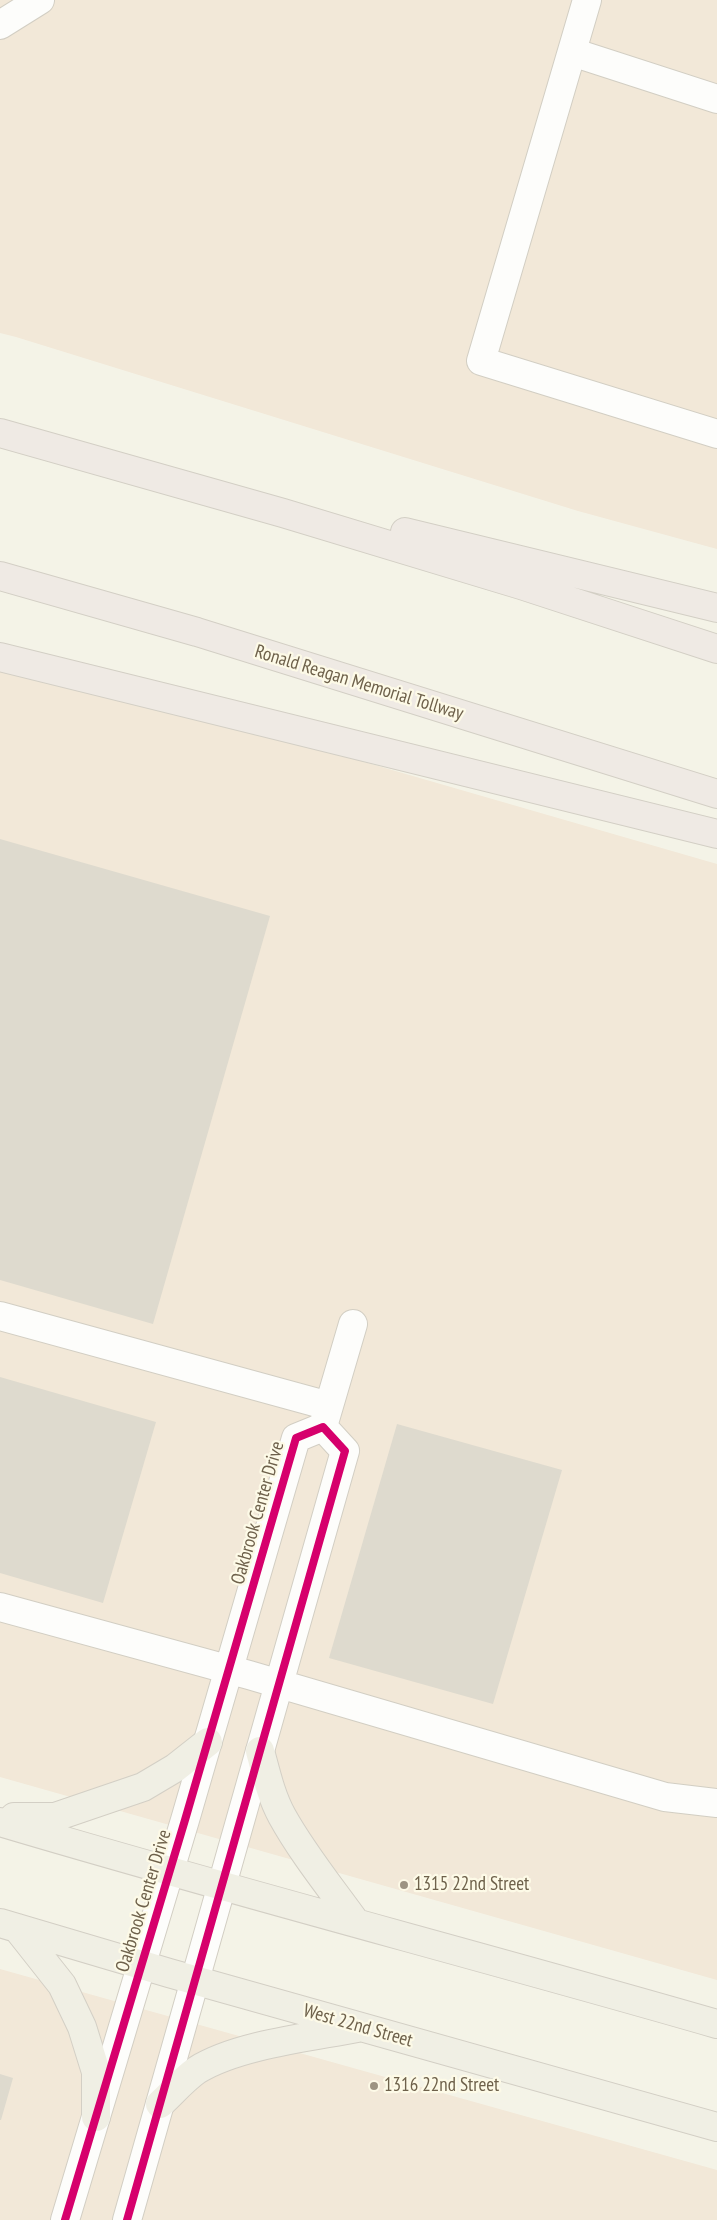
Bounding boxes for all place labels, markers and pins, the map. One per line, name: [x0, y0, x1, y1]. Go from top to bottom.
place label: 1315 22nd Street: [414, 1874, 529, 1896]
marker: 1315 22nd Street: [398, 1879, 410, 1891]
place label: 1316 22nd Street: [384, 2075, 499, 2097]
marker: 1316 22nd Street: [368, 2080, 380, 2092]

